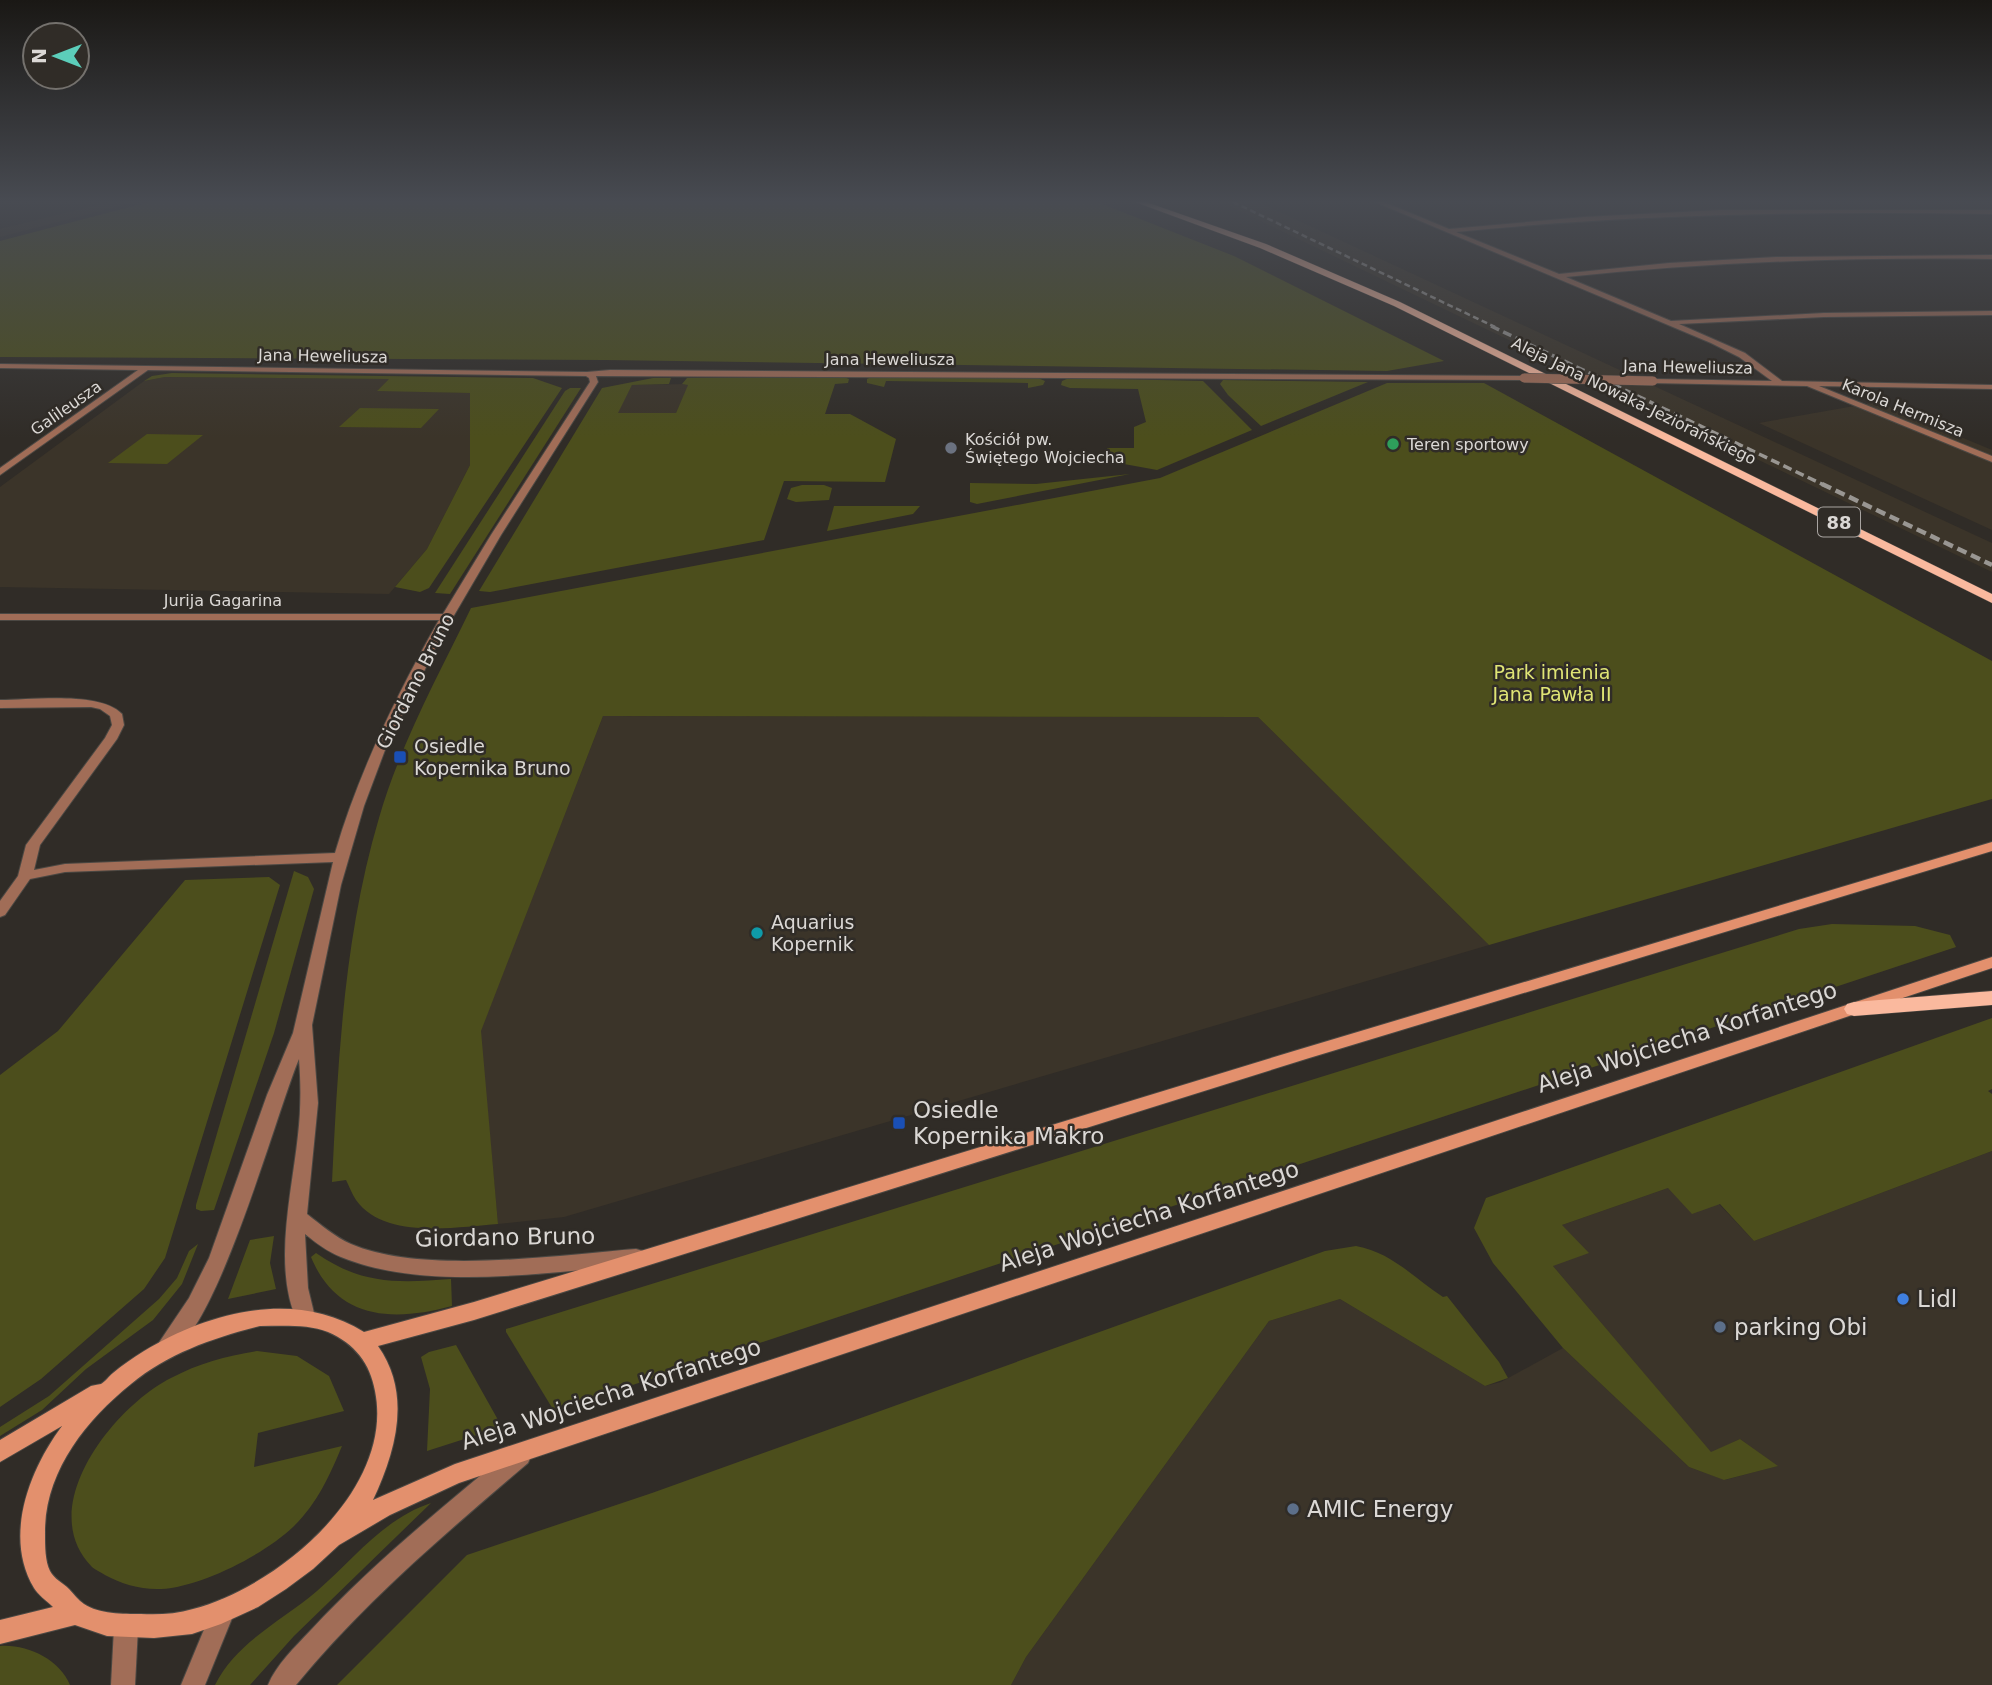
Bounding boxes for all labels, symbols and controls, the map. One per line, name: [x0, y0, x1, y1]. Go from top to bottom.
north arrow: [21, 21, 91, 91]
text: N: [28, 48, 50, 64]
street label: Aleja Jana Nowaka-Jeziorańskiego: [1509, 333, 1759, 469]
street label: Jana Heweliusza: [257, 345, 388, 367]
street label: Jana Heweliusza: [824, 350, 955, 369]
street label: Jana Heweliusza: [1622, 356, 1753, 378]
street label: Karola Hermisza: [1839, 375, 1967, 441]
street label: Galileusza: [27, 377, 105, 439]
place label: Kościół pw. Świętego Wojciecha: [965, 430, 1125, 467]
place label: Teren sportowy: [1406, 435, 1529, 454]
marker: Teren sportowy: [1385, 436, 1401, 452]
marker: Kościół pw. Świętego Wojciecha: [943, 440, 959, 456]
road number: 88: [1818, 508, 1860, 536]
street label: Jurija Gagarina: [163, 591, 282, 610]
street label: Giordano Bruno: [371, 610, 459, 752]
park label: Park imienia Jana Pawła II: [1491, 661, 1612, 705]
place label: Osiedle Kopernika Bruno: [414, 735, 571, 779]
marker: Osiedle Kopernika Bruno: [392, 749, 408, 765]
place label: Aquarius Kopernik: [771, 911, 854, 955]
marker: Aquarius Kopernik: [749, 925, 765, 941]
street label: Aleja Wojciecha Korfantego: [1534, 976, 1840, 1098]
place label: Osiedle Kopernika Makro: [913, 1097, 1104, 1149]
marker: Osiedle Kopernika Makro: [891, 1115, 907, 1131]
street label: Aleja Wojciecha Korfantego: [996, 1155, 1302, 1277]
street label: Giordano Bruno: [415, 1222, 595, 1252]
place label: Lidl: [1917, 1286, 1957, 1312]
marker: Lidl: [1895, 1291, 1911, 1307]
place label: parking Obi: [1734, 1314, 1867, 1340]
marker: parking Obi: [1712, 1319, 1728, 1335]
street label: Aleja Wojciecha Korfantego: [458, 1333, 764, 1455]
place label: AMIC Energy: [1307, 1496, 1453, 1522]
marker: AMIC Energy: [1285, 1501, 1301, 1517]

